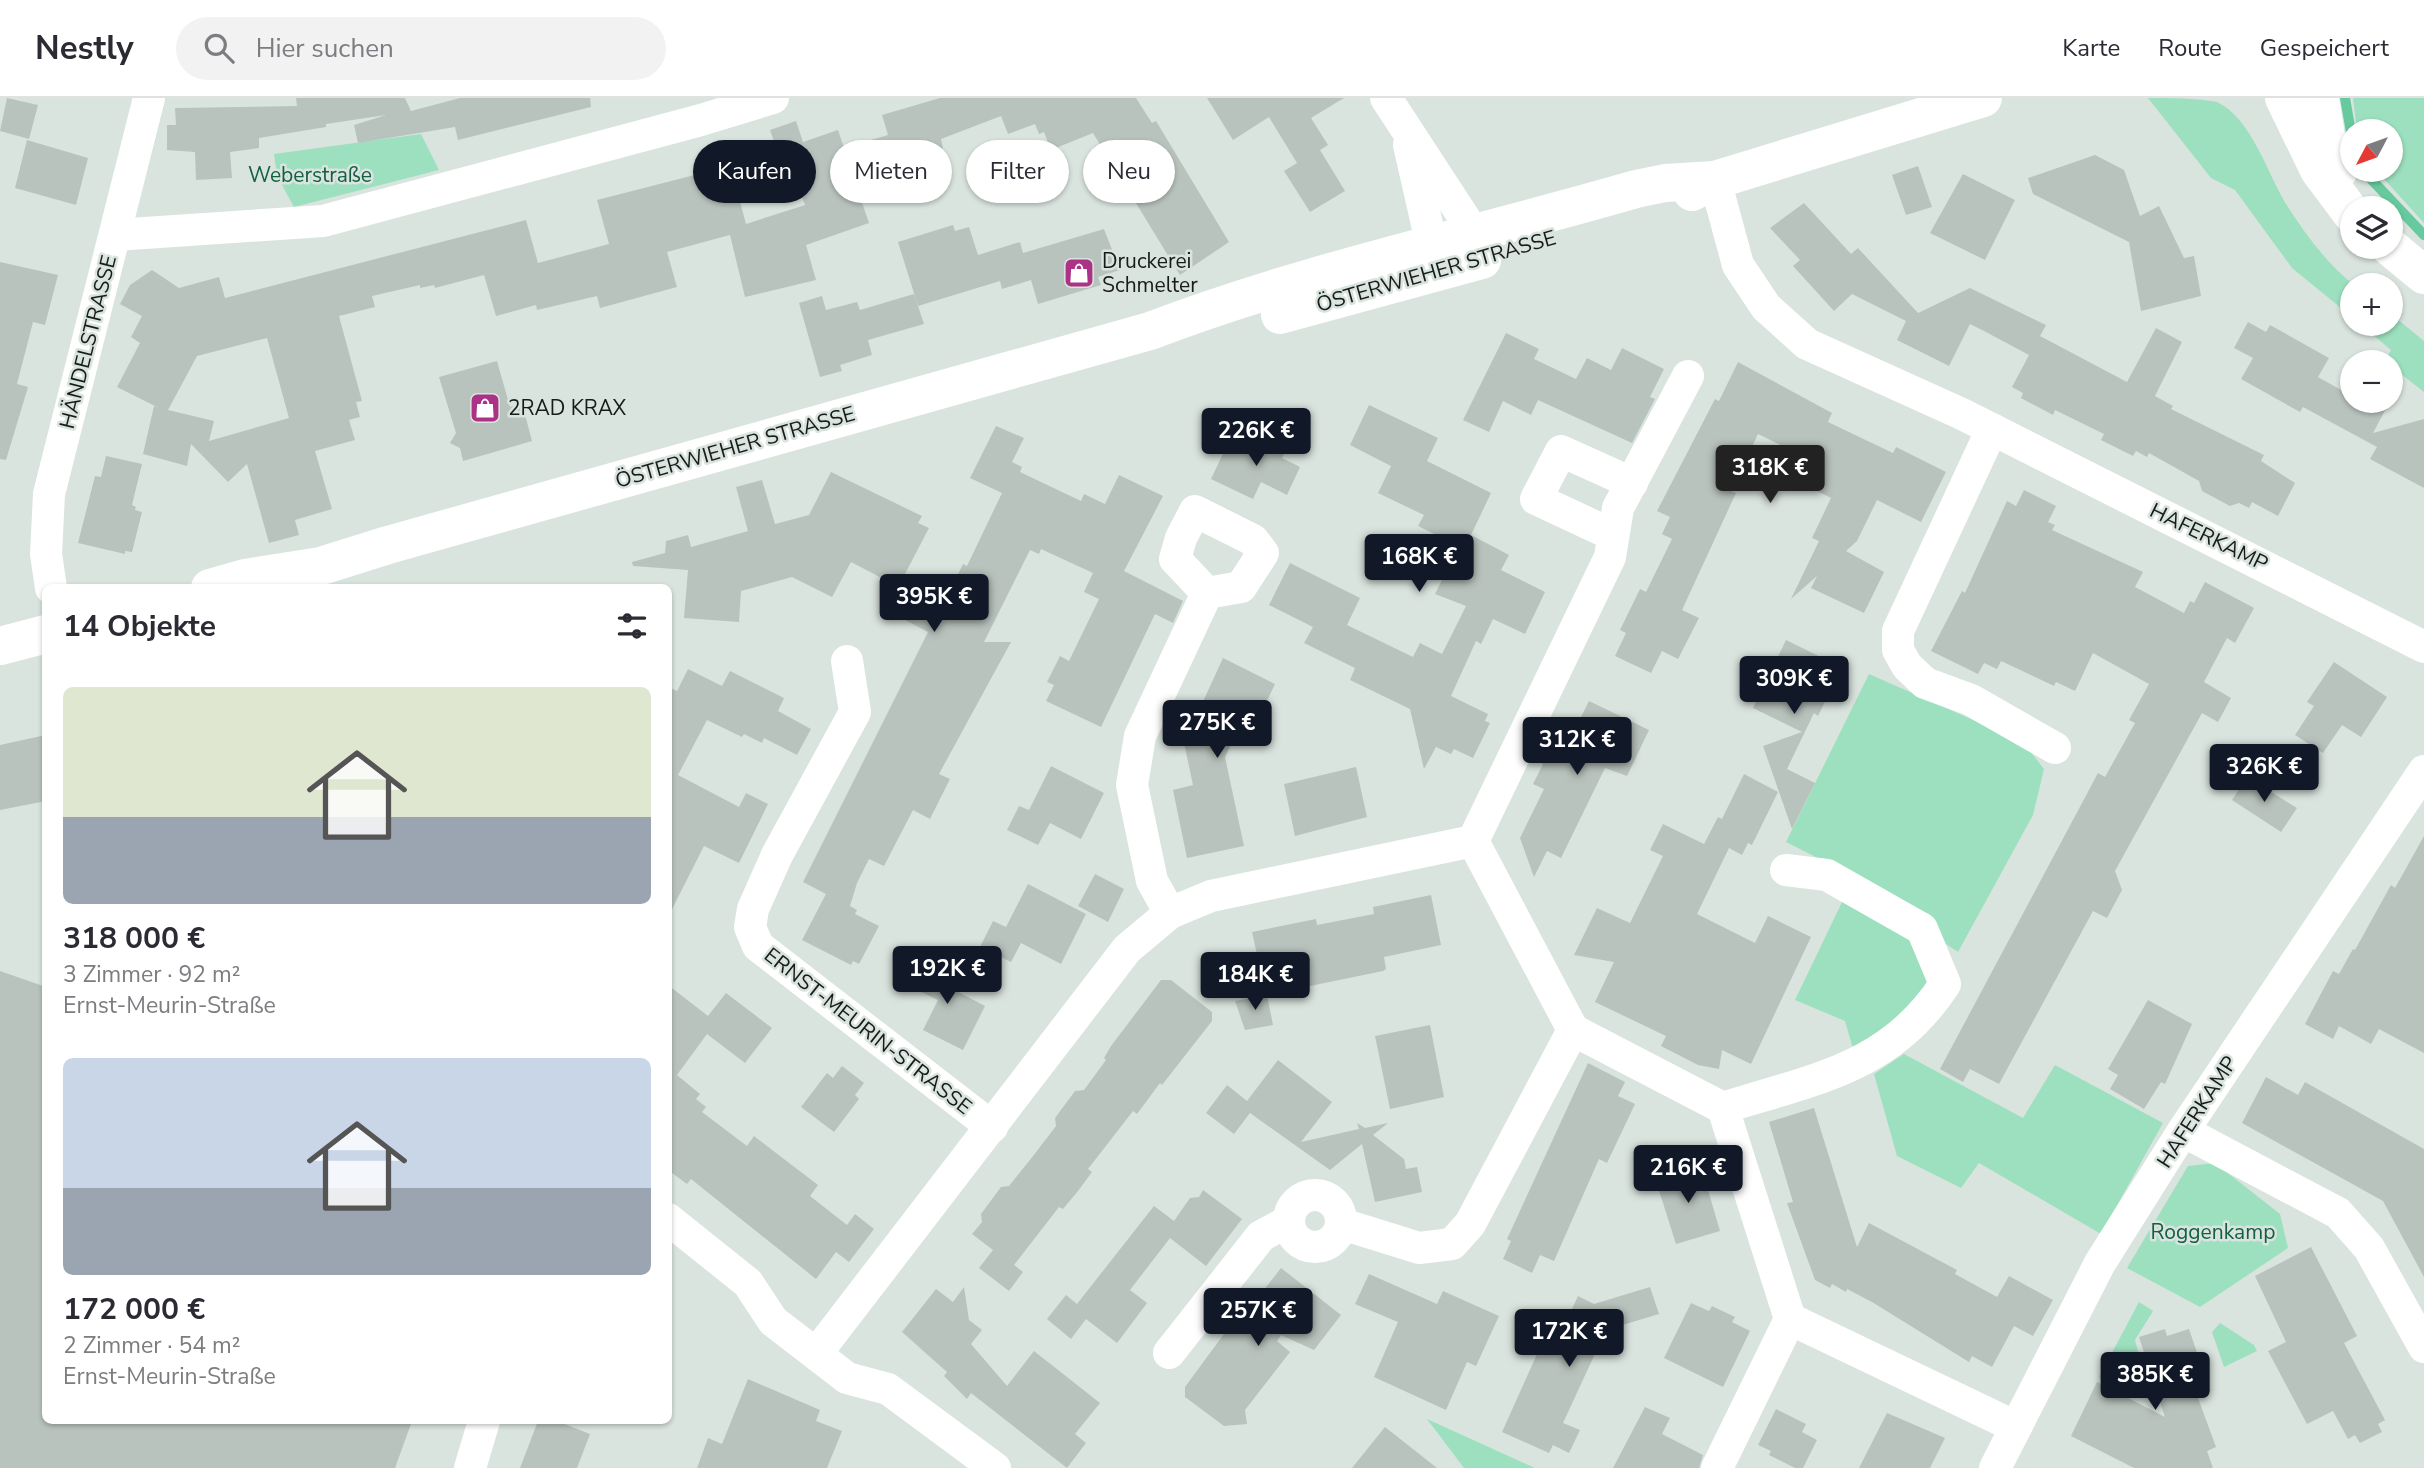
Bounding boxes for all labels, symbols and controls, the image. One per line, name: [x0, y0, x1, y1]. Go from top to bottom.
search box: [176, 17, 666, 80]
text: Nestly: [35, 26, 134, 71]
icon: search: [200, 29, 238, 67]
text: Hier suchen: [256, 31, 394, 66]
text: Karte: [2062, 32, 2120, 64]
text: Route: [2158, 32, 2222, 64]
text: Gespeichert: [2260, 32, 2389, 64]
north arrow: [2340, 119, 2403, 182]
map controls: [2340, 119, 2403, 413]
chip: Kaufen: [693, 140, 816, 203]
chip: Mieten: [830, 140, 952, 203]
chip: Filter: [966, 140, 1069, 203]
chip: Neu: [1083, 140, 1175, 203]
park label: Weberstraße: [248, 161, 372, 189]
button: layers: [2340, 196, 2403, 259]
street label: ÖSTERWIEHER STRASSE: [1313, 223, 1559, 319]
place label: Druckerei Schmelter: [1102, 247, 1198, 299]
street label: HÄNDELSTRASSE: [53, 252, 123, 432]
shop icon: Druckerei Schmelter: [1062, 256, 1096, 290]
button: +: [2340, 273, 2403, 336]
button: −: [2340, 350, 2403, 413]
shop icon: 2RAD KRAX: [468, 391, 502, 425]
place label: 2RAD KRAX: [508, 394, 627, 422]
street label: ÖSTERWIEHER STRASSE: [612, 399, 858, 495]
pin: 226K €: [1199, 408, 1313, 468]
text: 226K €: [1218, 415, 1294, 446]
pin: 318K €: [1713, 446, 1827, 505]
text: 318K €: [1732, 452, 1808, 483]
street label: HAFERKAMP: [2145, 496, 2273, 578]
pin: 168K €: [1362, 534, 1476, 594]
text: 168K €: [1381, 541, 1457, 572]
pin: 395K €: [877, 574, 991, 634]
text: 395K €: [896, 581, 972, 612]
text: 14 Objekte: [63, 606, 216, 647]
icon: filters: [613, 607, 651, 645]
pin: 309K €: [1737, 656, 1851, 716]
text: 309K €: [1756, 663, 1832, 694]
pin: 275K €: [1160, 700, 1274, 760]
text: 275K €: [1179, 707, 1255, 738]
pin: 312K €: [1520, 718, 1634, 777]
text: 312K €: [1539, 724, 1615, 755]
icon: home: [294, 732, 420, 858]
pin: 326K €: [2207, 744, 2321, 804]
text: 326K €: [2226, 751, 2302, 782]
text: 318 000 €: [63, 918, 205, 959]
street label: ERNST-MEURIN-STRASSE: [758, 941, 978, 1121]
pin: 192K €: [890, 946, 1004, 1006]
text: 192K €: [909, 953, 985, 984]
pin: 184K €: [1198, 953, 1312, 1012]
text: 3 Zimmer · 92 m²: [63, 959, 240, 990]
text: 184K €: [1217, 959, 1293, 990]
text: Ernst-Meurin-Straße: [63, 990, 276, 1021]
street label: HAFERKAMP: [2150, 1051, 2244, 1173]
icon: home: [294, 1103, 420, 1229]
pin: 216K €: [1631, 1146, 1745, 1205]
text: 216K €: [1650, 1152, 1726, 1183]
park label: Roggenkamp: [2151, 1218, 2275, 1246]
pin: 257K €: [1201, 1288, 1315, 1348]
text: 172 000 €: [63, 1289, 205, 1330]
text: 257K €: [1220, 1295, 1296, 1326]
pin: 172K €: [1512, 1310, 1626, 1369]
text: 172K €: [1531, 1316, 1607, 1347]
text: 2 Zimmer · 54 m²: [63, 1330, 240, 1361]
pin: 385K €: [2098, 1352, 2212, 1412]
text: 385K €: [2117, 1359, 2193, 1390]
text: Ernst-Meurin-Straße: [63, 1361, 276, 1392]

